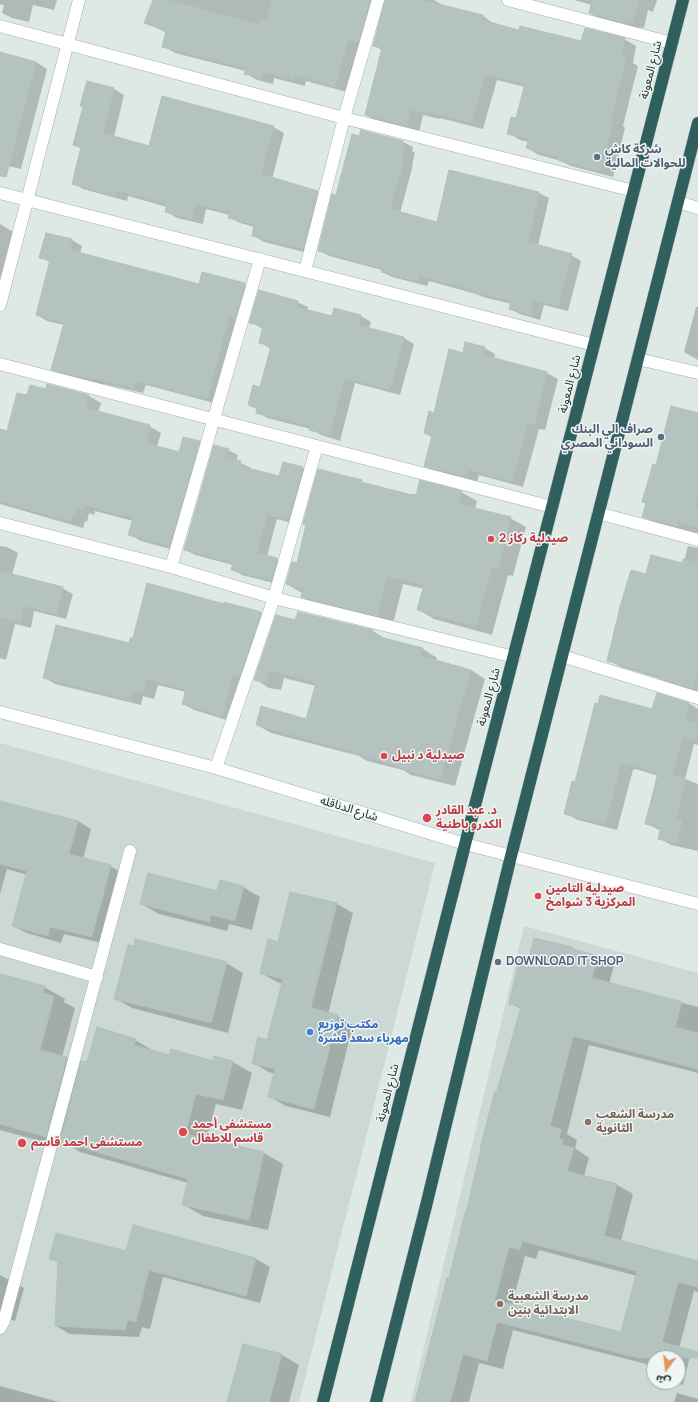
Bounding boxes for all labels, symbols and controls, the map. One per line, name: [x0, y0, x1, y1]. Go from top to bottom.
street label: شارع المعونة: [637, 39, 665, 101]
place label: شركة كاش للحوالات المالية: [605, 143, 686, 171]
marker: شركة كاش للحوالات المالية: [592, 152, 602, 162]
street label: شارع المعونة: [556, 353, 584, 415]
place label: صراف الي البنك السوداني المصري: [561, 423, 653, 451]
marker: صراف الي البنك السوداني المصري: [656, 432, 666, 442]
place label: صيدلية ركاز 2: [499, 532, 568, 546]
marker: صيدلية ركاز 2: [486, 534, 496, 544]
street label: شارع المعونة: [474, 666, 504, 728]
place label: صيدلية د نبيل: [392, 749, 464, 763]
marker: صيدلية د نبيل: [379, 751, 389, 761]
street label: شارع الدناقله: [318, 793, 380, 825]
place label: د. عبد القادر الكدرو باطنية: [436, 804, 502, 832]
marker: د. عبد القادر الكدرو باطنية: [421, 812, 433, 824]
place label: صيدلية التامين المركزية 3 شوامخ: [546, 882, 635, 910]
marker: صيدلية التامين المركزية 3 شوامخ: [533, 891, 543, 901]
place label: DOWNLOAD IT SHOP: [506, 955, 623, 969]
marker: DOWNLOAD IT SHOP: [493, 957, 503, 967]
place label: مكتب توزيع مهرباء سعد قشرة: [318, 1018, 409, 1046]
marker: مكتب توزيع مهرباء سعد قشرة: [305, 1027, 315, 1037]
street label: شارع المعونة: [374, 1062, 402, 1124]
place label: مدرسة الشعب الثانوية: [596, 1108, 674, 1136]
marker: مدرسة الشعب الثانوية: [583, 1117, 593, 1127]
place label: مستشفى أحمد قاسم للاطفال: [192, 1118, 272, 1146]
marker: مستشفى أحمد قاسم للاطفال: [177, 1126, 189, 1138]
place label: مستشفى احمد قاسم: [31, 1136, 142, 1150]
marker: مستشفى احمد قاسم: [16, 1137, 28, 1149]
place label: مدرسة الشعبية الابتدائية بنين: [508, 1290, 589, 1318]
marker: مدرسة الشعبية الابتدائية بنين: [495, 1299, 505, 1309]
north arrow: [646, 1350, 686, 1390]
text: ش: [654, 1372, 672, 1390]

